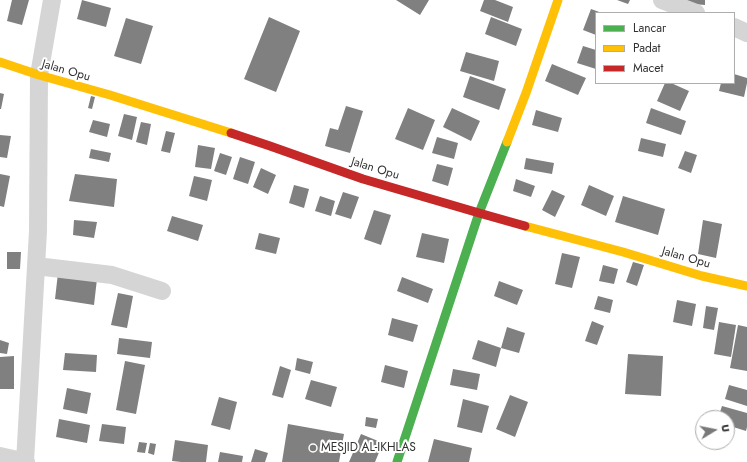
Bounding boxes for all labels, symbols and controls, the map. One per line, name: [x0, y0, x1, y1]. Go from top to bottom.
legend: [595, 12, 735, 84]
text: Lancar: [633, 19, 666, 37]
text: Padat: [633, 39, 660, 57]
street label: Jalan Opu: [40, 57, 92, 85]
text: Macet: [633, 59, 663, 77]
street label: Jalan Opu: [349, 155, 401, 183]
street label: Jalan Opu: [660, 244, 712, 272]
north arrow: [695, 410, 735, 450]
text: U: [717, 423, 734, 433]
place label: MESJID AL-IKHLAS: [321, 441, 416, 455]
marker: MESJID AL-IKHLAS: [308, 443, 318, 453]

